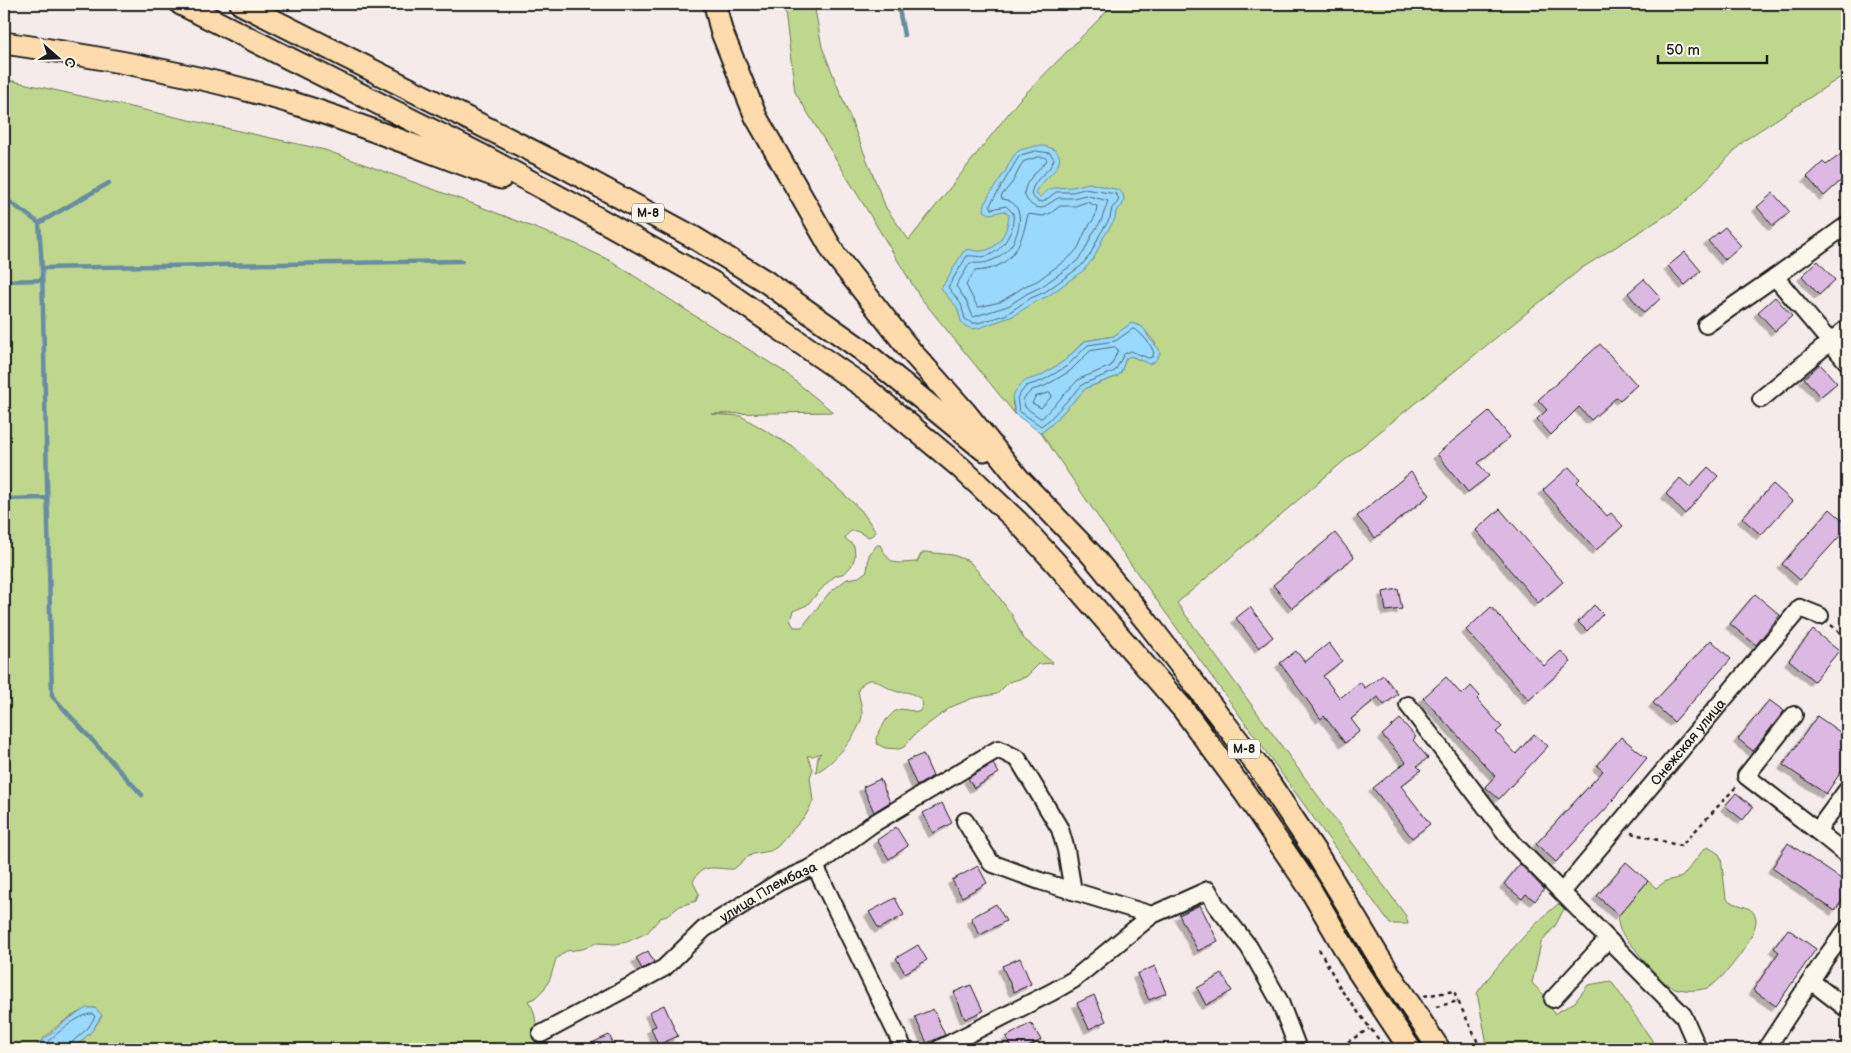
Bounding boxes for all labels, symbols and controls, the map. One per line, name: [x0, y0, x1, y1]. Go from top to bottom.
north arrow: [32, 32, 82, 82]
scale bar: [1658, 32, 1767, 64]
text: 50 m: [1666, 41, 1700, 60]
text: С: [60, 55, 79, 70]
road number: М-8: [632, 204, 664, 222]
street label: Онежская улица: [1647, 695, 1730, 789]
road number: М-8: [1228, 740, 1260, 759]
street label: улица Плембаза: [717, 858, 820, 926]

